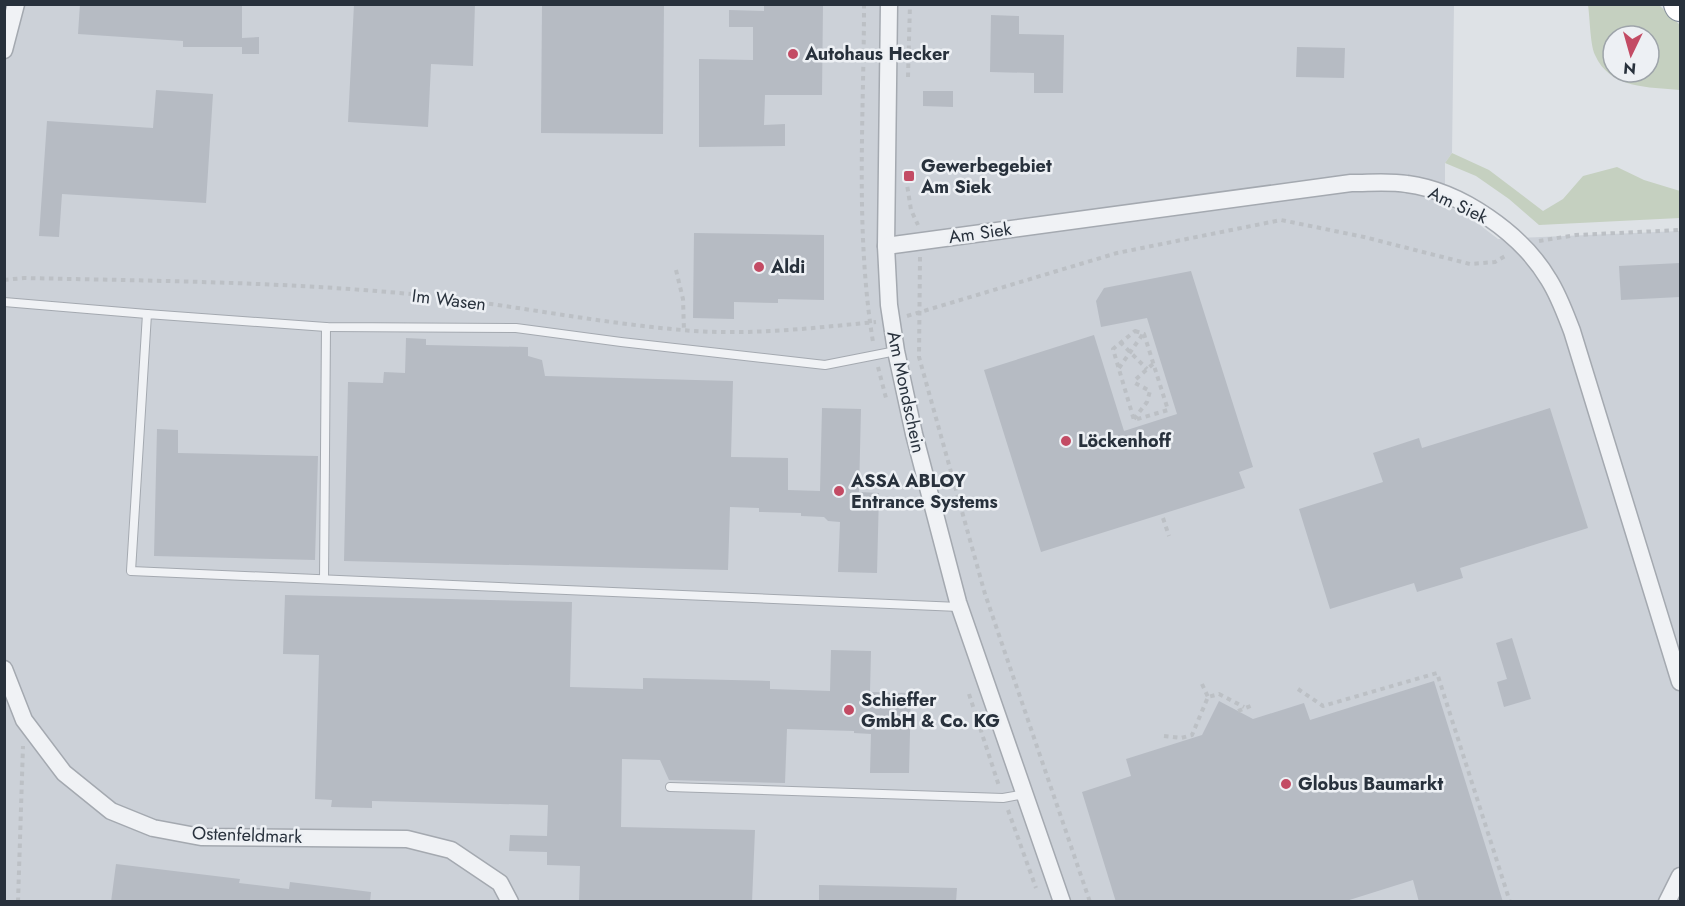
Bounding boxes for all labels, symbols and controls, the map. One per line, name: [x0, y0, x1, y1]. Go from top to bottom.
north arrow: [1601, 24, 1661, 84]
place label: Autohaus Hecker: [804, 41, 950, 67]
marker: Autohaus Hecker: [786, 47, 800, 61]
text: N: [1622, 56, 1637, 80]
place label: Gewerbegebiet Am Siek: [920, 153, 1052, 200]
marker: Gewerbegebiet Am Siek: [902, 169, 916, 183]
street label: Am Siek: [1424, 180, 1492, 230]
street label: Am Siek: [947, 216, 1013, 250]
place label: Aldi: [770, 254, 805, 280]
marker: Aldi: [752, 260, 766, 274]
street label: Im Wasen: [410, 283, 488, 317]
street label: Am Mondschein: [880, 329, 932, 455]
place label: Löckenhoff: [1078, 428, 1172, 454]
marker: Löckenhoff: [1059, 434, 1073, 448]
place label: ASSA ABLOY Entrance Systems: [850, 468, 998, 515]
marker: ASSA ABLOY Entrance Systems: [832, 484, 846, 498]
place label: Schieffer GmbH & Co. KG: [861, 687, 1000, 734]
marker: Schieffer GmbH & Co. KG: [842, 703, 856, 717]
place label: Globus Baumarkt: [1298, 771, 1443, 797]
marker: Globus Baumarkt: [1279, 777, 1293, 791]
street label: Ostenfeldmark: [192, 820, 303, 850]

